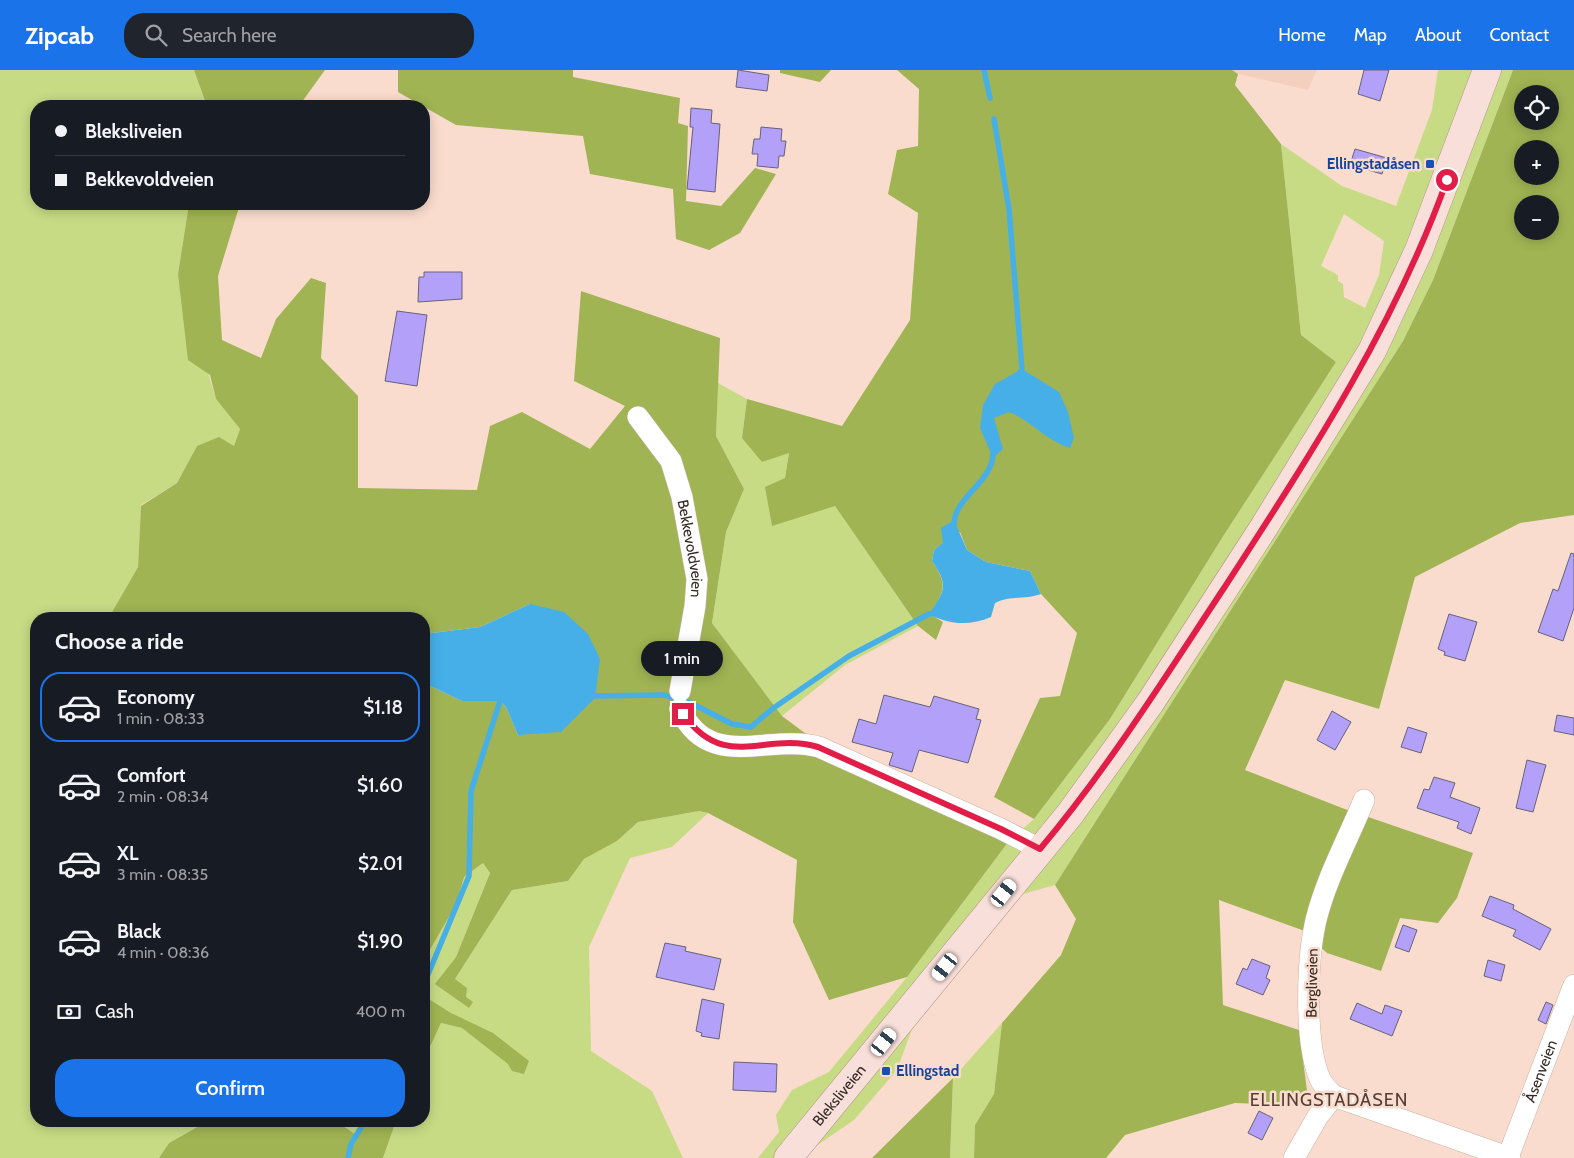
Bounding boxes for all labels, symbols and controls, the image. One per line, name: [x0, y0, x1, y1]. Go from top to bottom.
search box: [124, 13, 474, 58]
text: Zipcab: [25, 21, 94, 50]
icon: search: [142, 21, 170, 49]
text: Search here: [182, 24, 276, 47]
text: Home: [1278, 24, 1326, 46]
text: Map: [1354, 24, 1387, 46]
text: About: [1415, 24, 1461, 46]
text: Contact: [1489, 24, 1549, 46]
map controls: [1514, 85, 1559, 240]
button: locate: [1514, 85, 1559, 130]
text: Bleksliveien: [85, 120, 182, 143]
button: +: [1514, 140, 1559, 185]
place label: Ellingstadåsen: [1327, 155, 1420, 173]
marker: Ellingstadåsen: [1424, 158, 1436, 170]
text: Bekkevoldveien: [85, 168, 214, 191]
route start: [1436, 169, 1458, 191]
button: −: [1514, 195, 1559, 240]
street label: Bekkevoldveien: [674, 498, 706, 598]
text: Choose a ride: [55, 628, 184, 655]
callout: 1 min: [642, 642, 724, 676]
text: 1 min: [664, 649, 700, 668]
icon: car: [57, 685, 102, 730]
text: Economy: [117, 686, 195, 709]
text: $1.18: [363, 696, 403, 719]
route end: [672, 703, 694, 725]
text: 1 min · 08:33: [117, 709, 205, 728]
icon: car: [57, 763, 102, 808]
text: Comfort: [117, 764, 186, 787]
text: $1.60: [357, 774, 403, 797]
text: 2 min · 08:34: [117, 787, 208, 806]
icon: car: [57, 841, 102, 886]
text: XL: [117, 842, 138, 865]
text: $2.01: [358, 852, 403, 875]
text: 3 min · 08:35: [117, 865, 208, 884]
car: [988, 877, 1019, 909]
icon: car: [57, 919, 102, 964]
text: Black: [117, 920, 161, 943]
text: $1.90: [357, 930, 403, 953]
text: 4 min · 08:36: [117, 943, 209, 962]
street label: Bergliveien: [1302, 948, 1322, 1018]
car: [929, 951, 960, 983]
icon: cash: [55, 998, 83, 1026]
text: Cash: [95, 1000, 134, 1023]
text: 400 m: [356, 1002, 405, 1021]
car: [868, 1026, 899, 1058]
street label: Åsenveien: [1520, 1037, 1561, 1105]
button: Confirm: [55, 1059, 405, 1117]
street label: Bleksliveien: [809, 1061, 870, 1130]
place label: Ellingstad: [896, 1062, 959, 1080]
marker: Ellingstad: [880, 1065, 892, 1077]
district label: ELLINGSTADÅSEN: [1250, 1089, 1408, 1111]

